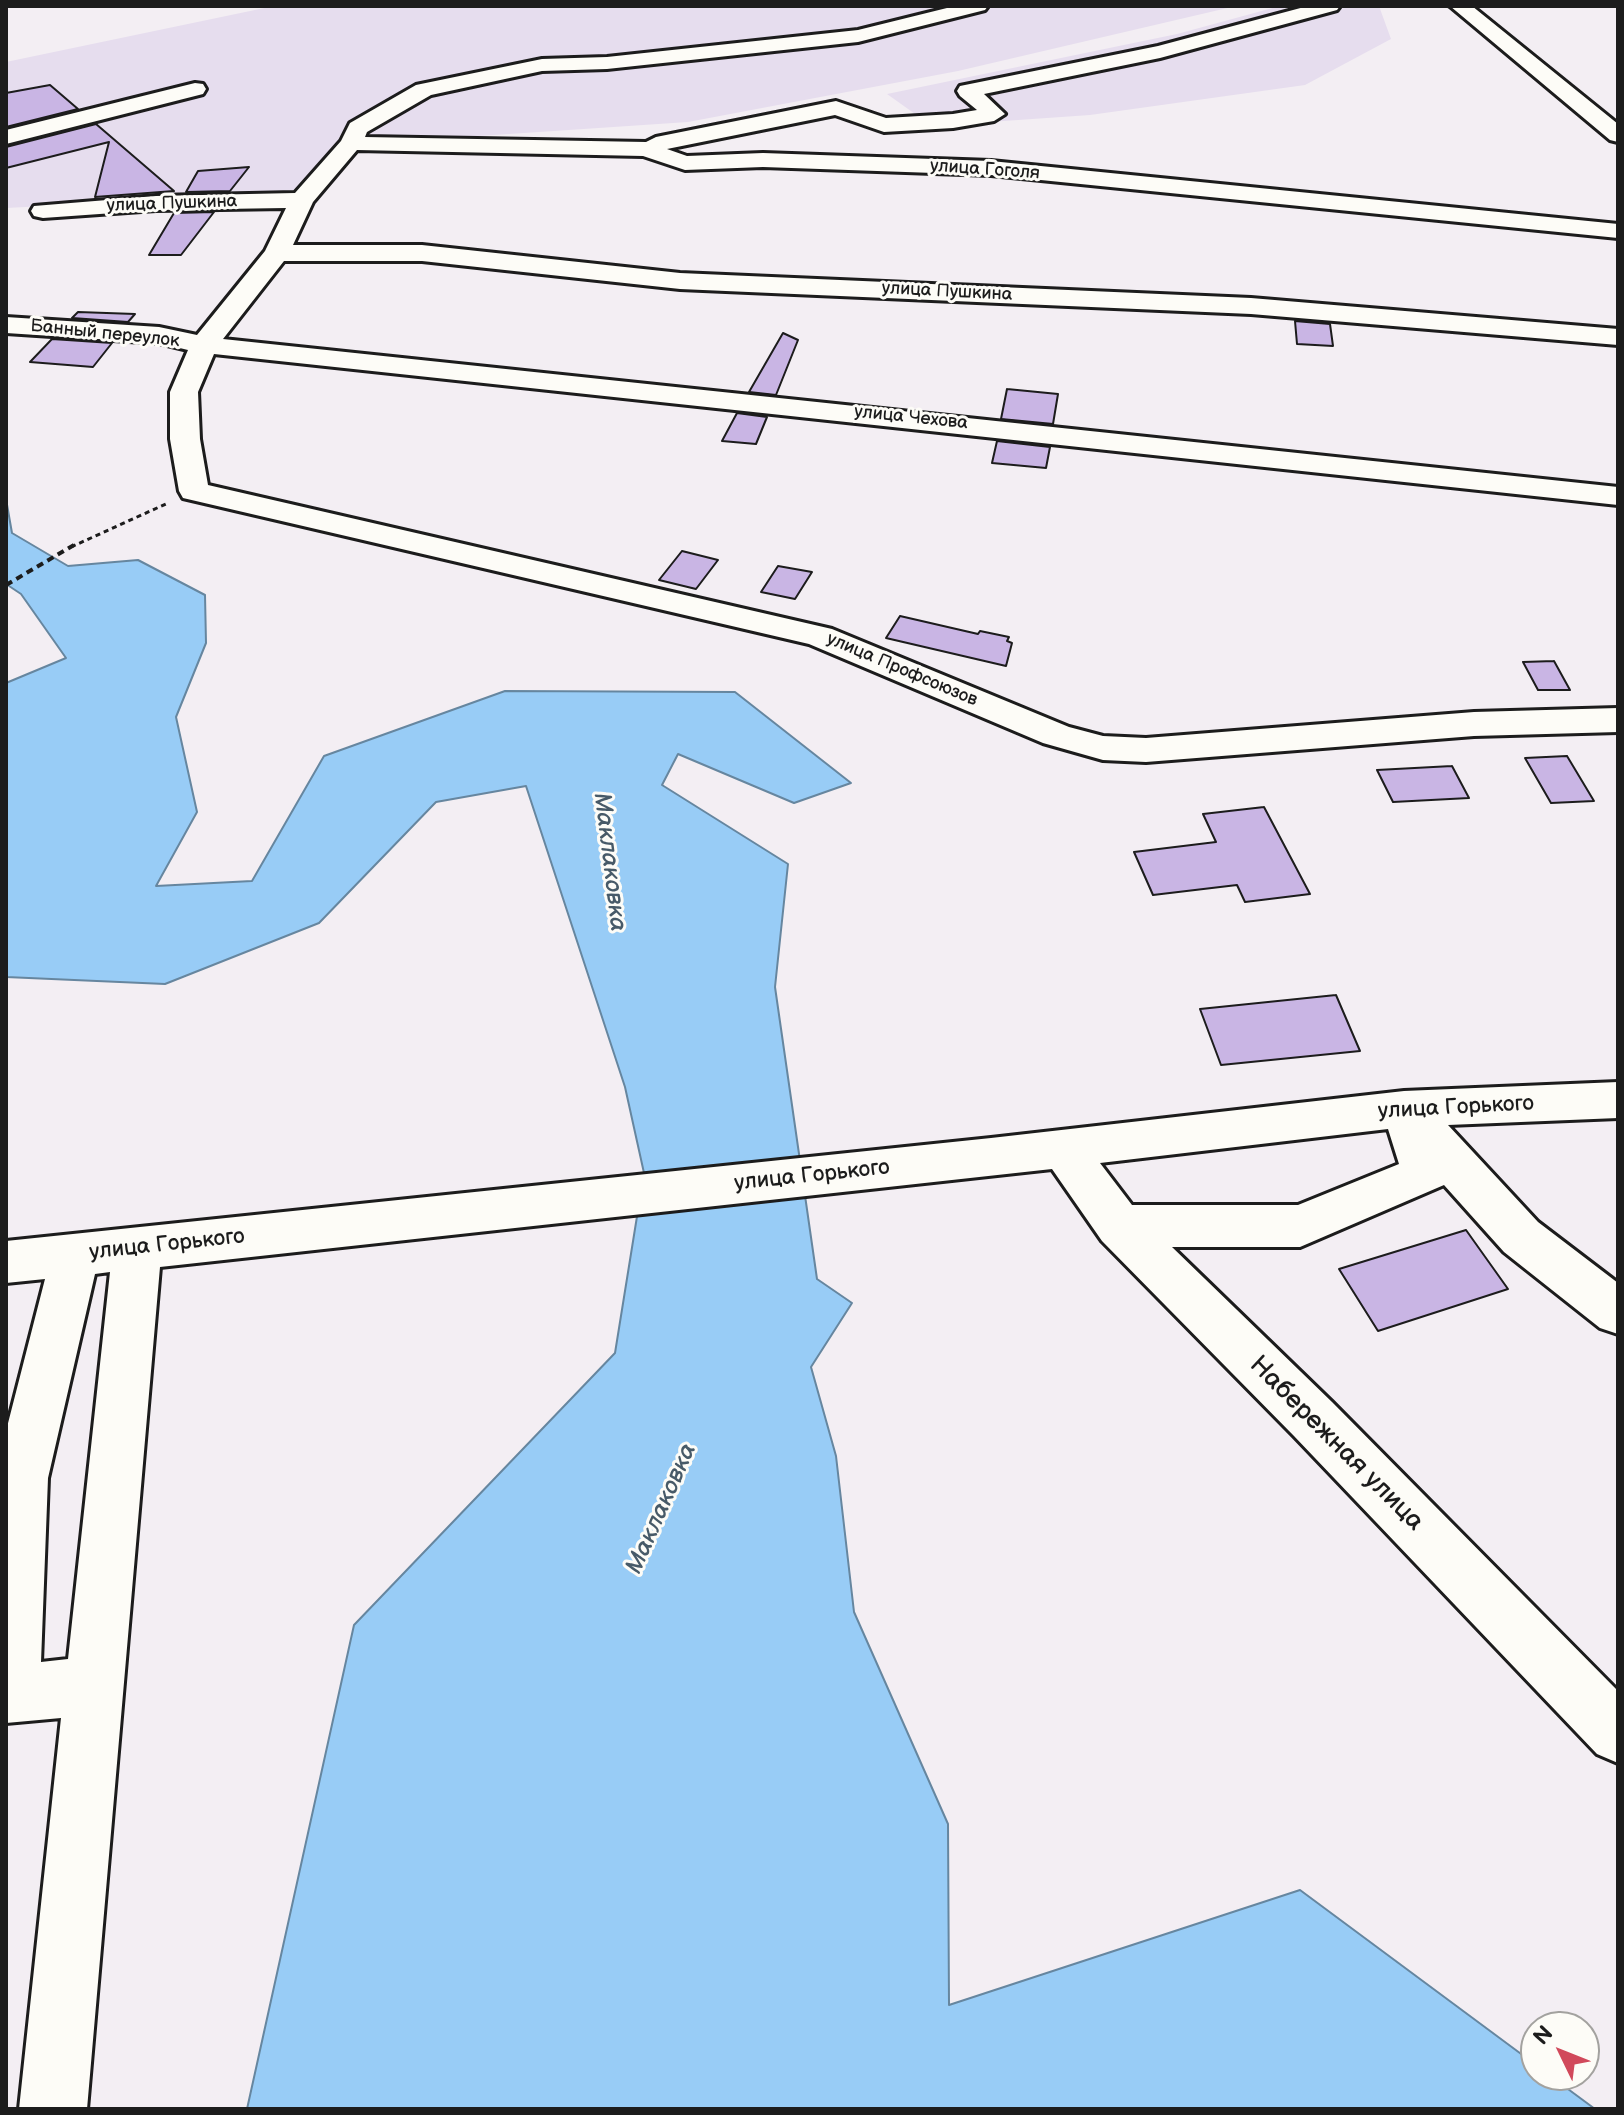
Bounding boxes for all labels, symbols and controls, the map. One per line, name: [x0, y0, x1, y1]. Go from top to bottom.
street label: улица Гоголя: [929, 155, 1041, 185]
street label: улица Пушкина: [106, 191, 238, 217]
street label: улица Пушкина: [881, 278, 1013, 306]
street label: Банный переулок: [29, 315, 181, 353]
street label: улица Чехова: [853, 401, 969, 435]
street label: улица Профсоюзов: [823, 628, 981, 712]
water label: Маклаковка: [586, 791, 632, 933]
street label: улица Горького: [1377, 1091, 1535, 1125]
street label: улица Горького: [733, 1155, 891, 1197]
street label: улица Горького: [88, 1224, 246, 1266]
street label: Набережная улица: [1242, 1350, 1430, 1538]
water label: Маклаковка: [620, 1439, 704, 1579]
north arrow: [1520, 2011, 1600, 2091]
text: N: [1528, 2020, 1559, 2051]

